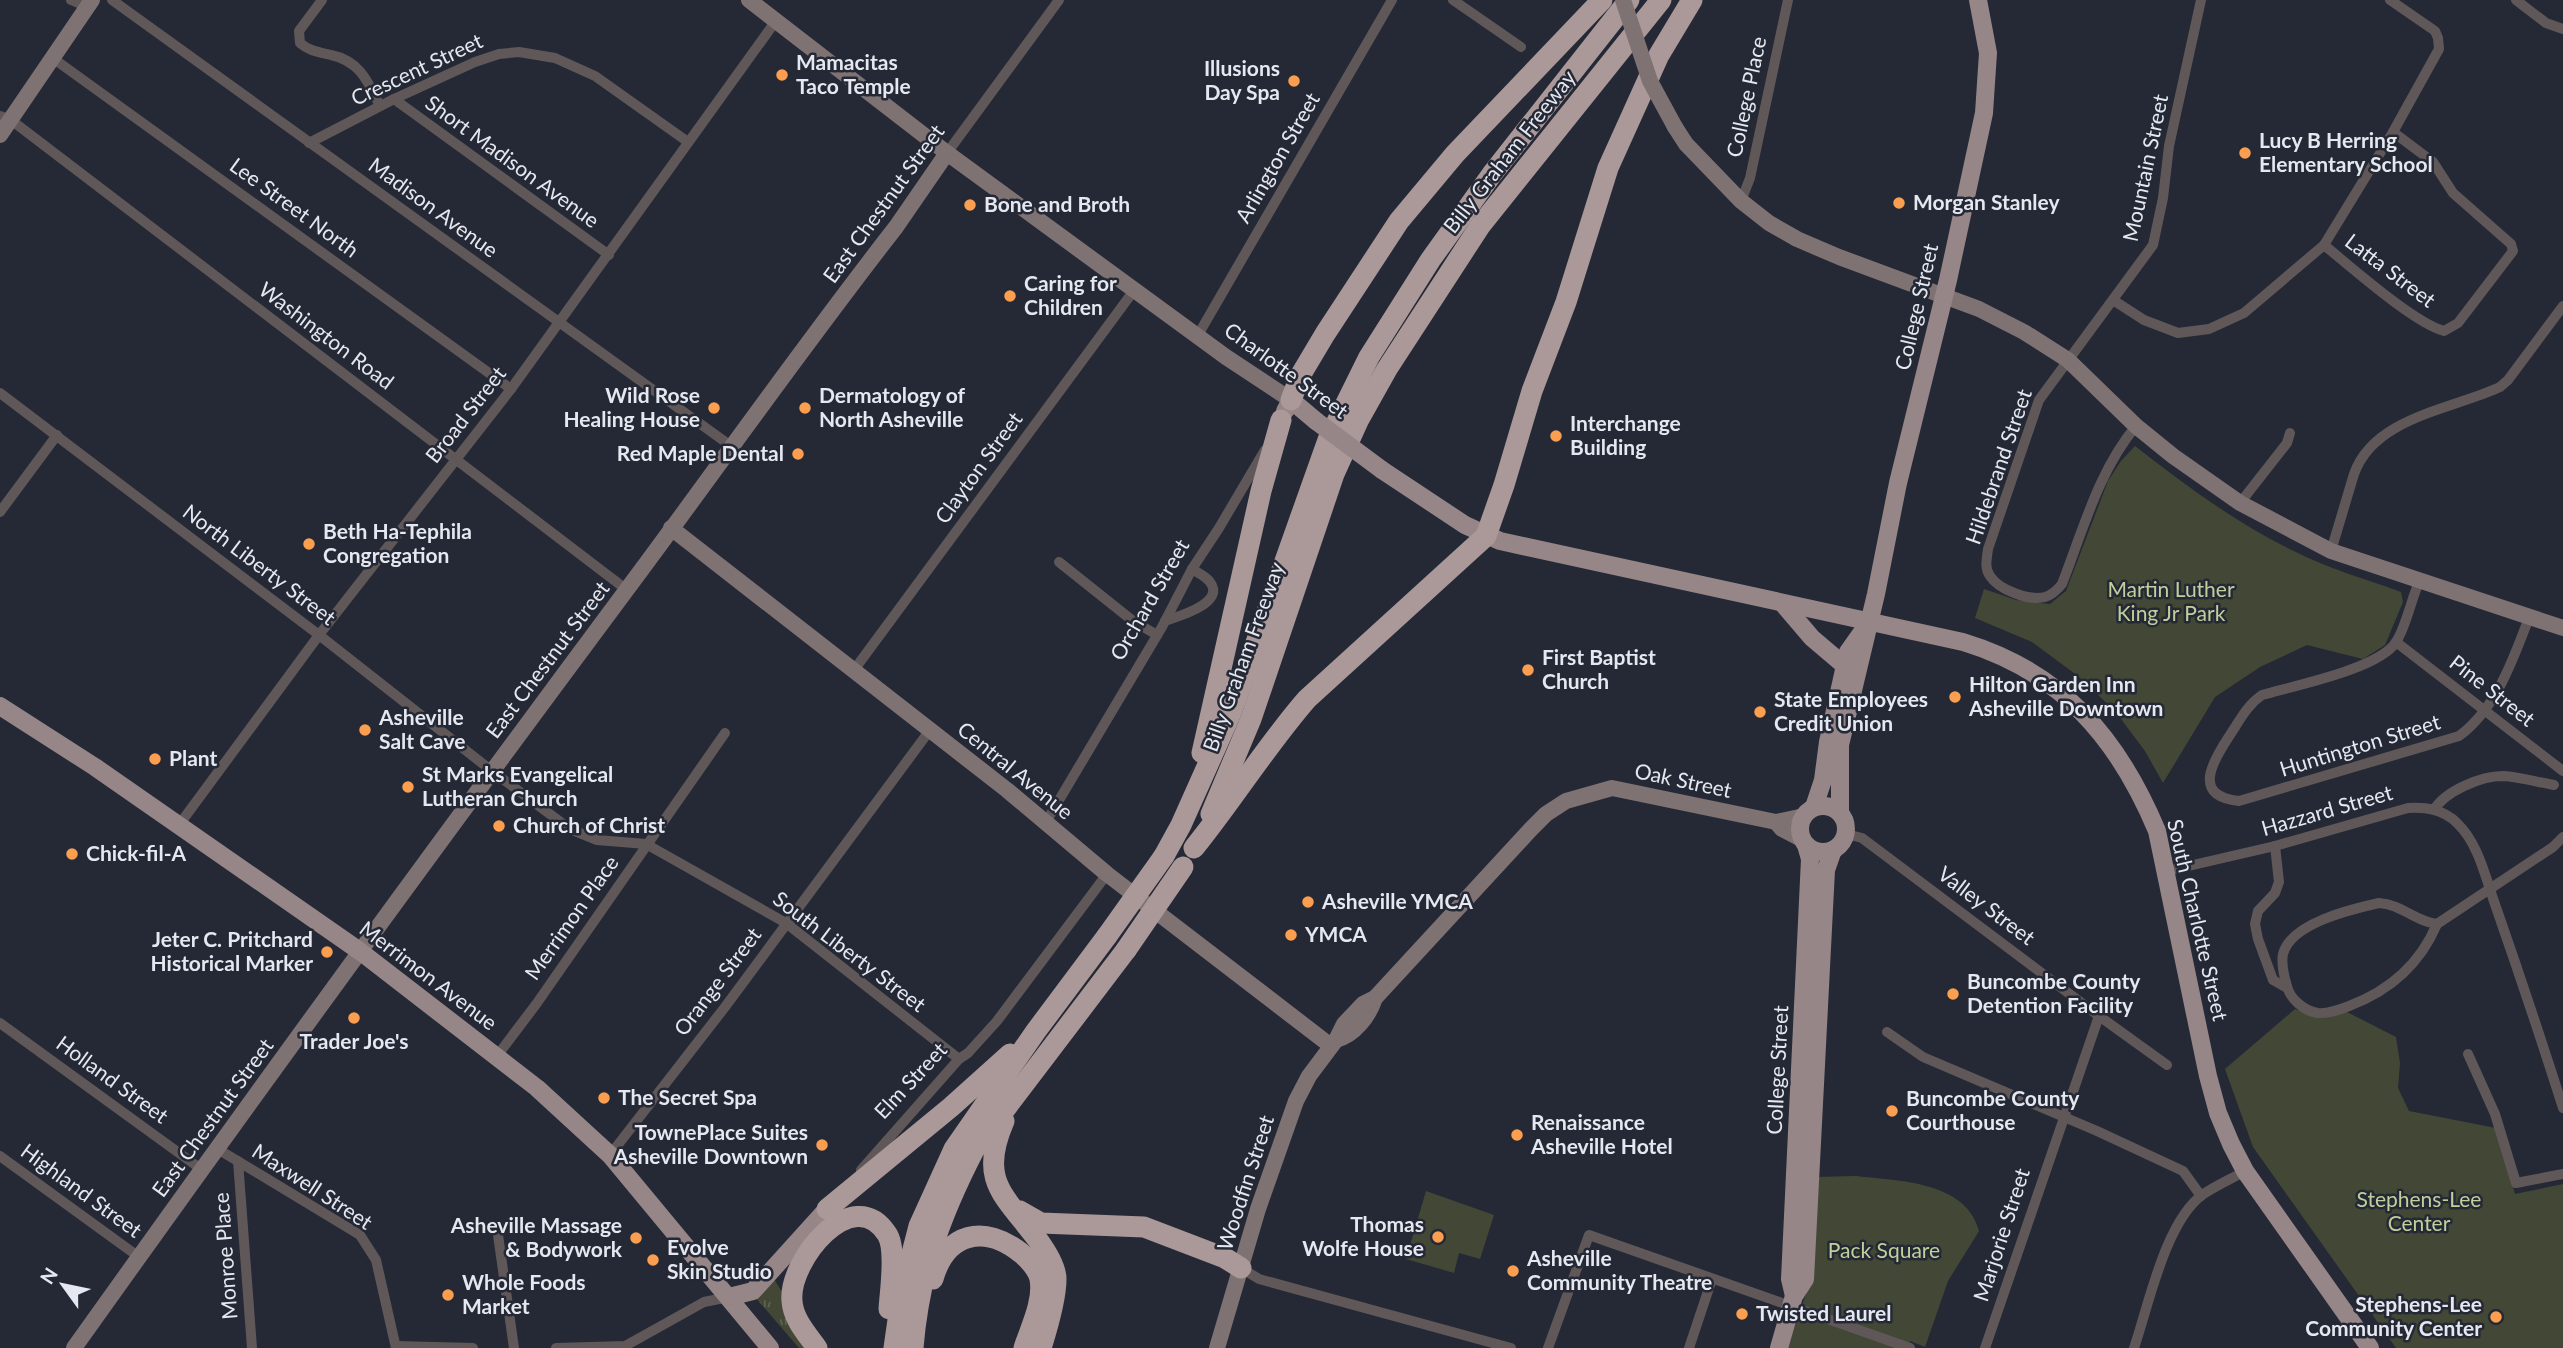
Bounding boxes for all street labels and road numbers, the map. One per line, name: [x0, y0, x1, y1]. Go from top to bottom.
street label: Crescent Street: [347, 27, 486, 110]
street label: College Place: [1721, 34, 1771, 159]
street label: Billy Graham Freeway: [1438, 65, 1580, 237]
street label: Arlington Street: [1229, 87, 1324, 227]
street label: Short Madison Avenue: [420, 90, 604, 234]
street label: Mountain Street: [2117, 91, 2172, 244]
street label: East Chestnut Street: [817, 119, 949, 287]
street label: Lee Street North: [226, 152, 364, 262]
street label: Madison Avenue: [363, 153, 503, 263]
street label: Latta Street: [2341, 228, 2441, 312]
street label: College Street: [1889, 240, 1942, 372]
street label: Washington Road: [254, 276, 399, 394]
street label: Charlotte Street: [1220, 317, 1354, 423]
street label: Broad Street: [419, 361, 510, 467]
street label: Hildebrand Street: [1959, 385, 2036, 547]
street label: Clayton Street: [929, 406, 1027, 528]
street label: North Liberty Street: [179, 498, 342, 630]
street label: Orchard Street: [1104, 534, 1194, 664]
street label: Billy Graham Freeway: [1197, 558, 1289, 755]
street label: East Chestnut Street: [480, 576, 614, 742]
street label: Pine Street: [2445, 649, 2541, 731]
street label: Huntington Street: [2276, 708, 2443, 781]
street label: Central Avenue: [953, 716, 1079, 824]
street label: Oak Street: [1633, 757, 1734, 802]
street label: Hazzard Street: [2258, 779, 2395, 840]
street label: South Charlotte Street: [2163, 816, 2234, 1023]
street label: Merrimon Place: [519, 850, 623, 984]
street label: Valley Street: [1934, 860, 2041, 950]
street label: South Liberty Street: [769, 885, 931, 1017]
street label: Merrimon Avenue: [355, 915, 503, 1035]
street label: Orange Street: [668, 922, 766, 1040]
street label: College Street: [1761, 1004, 1792, 1135]
street label: Holland Street: [52, 1030, 174, 1128]
street label: East Chestnut Street: [146, 1033, 278, 1201]
street label: Elm Street: [868, 1036, 952, 1123]
street label: Woodfin Street: [1211, 1111, 1278, 1253]
street label: Highland Street: [17, 1138, 147, 1242]
street label: Maxwell Street: [248, 1138, 378, 1234]
street label: Marjorie Street: [1967, 1164, 2034, 1304]
street label: Monroe Place: [208, 1192, 241, 1320]

